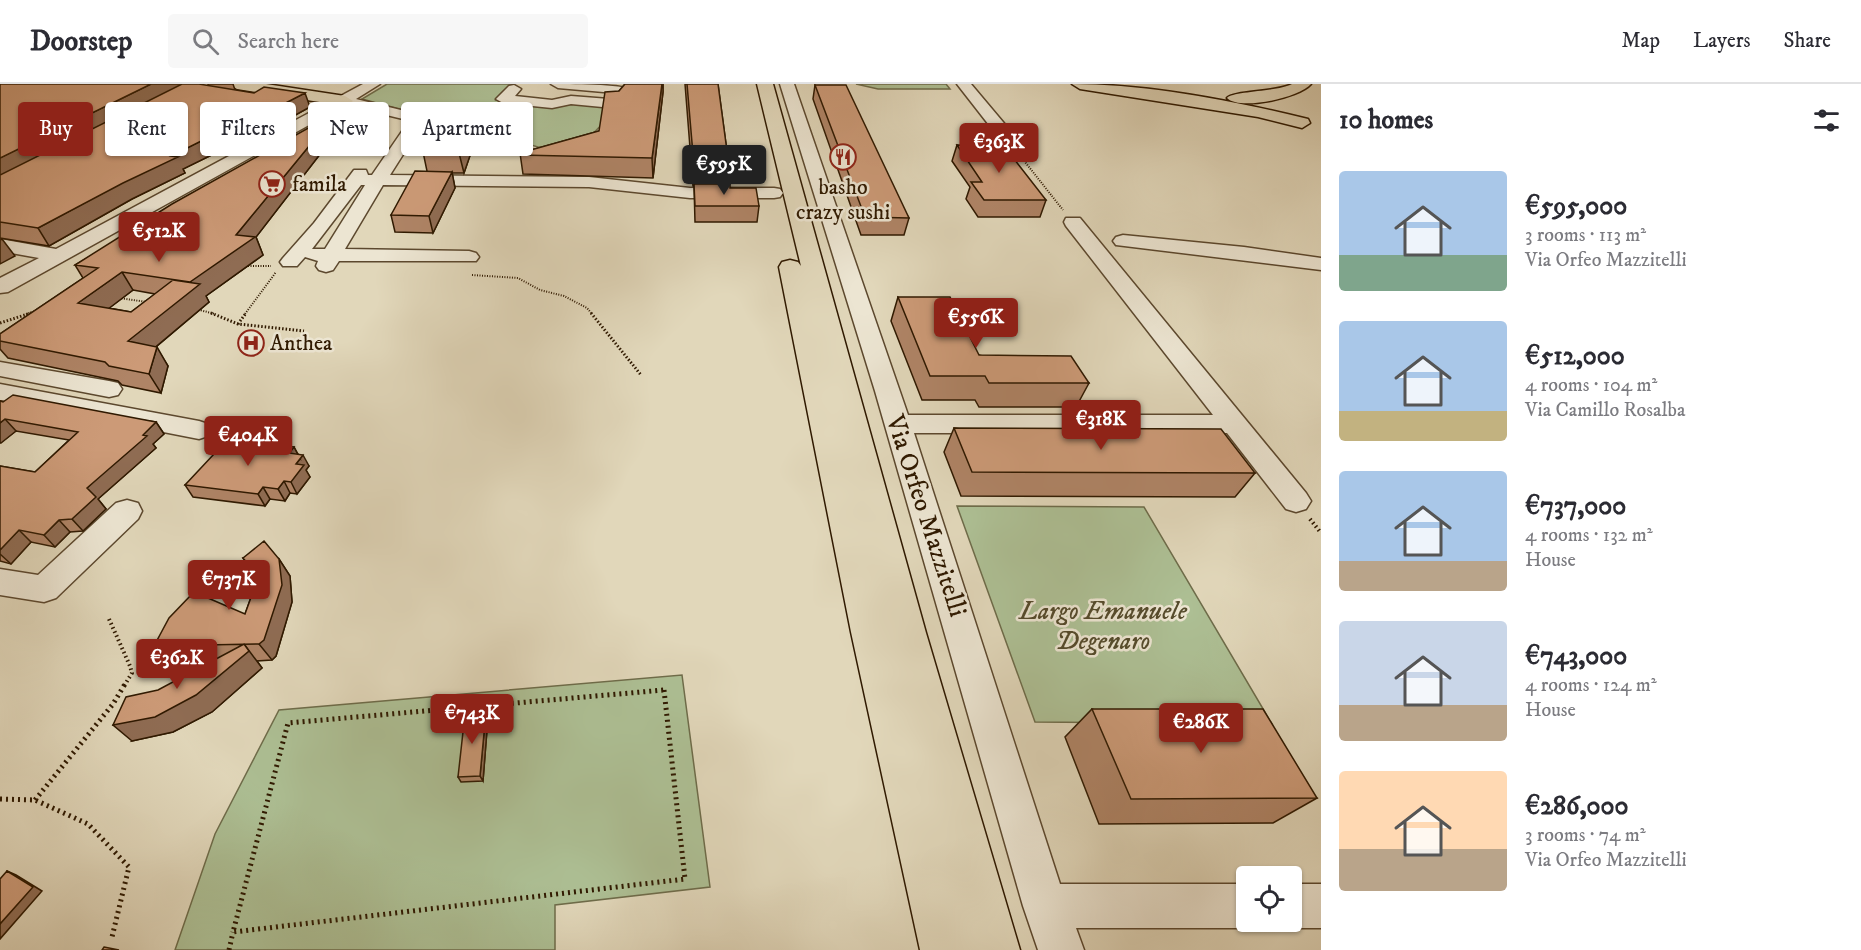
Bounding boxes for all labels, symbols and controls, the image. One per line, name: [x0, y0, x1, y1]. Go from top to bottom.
search box: [168, 14, 588, 68]
text: Doorstep: [30, 24, 132, 59]
icon: search: [189, 25, 222, 58]
text: Search here: [237, 28, 339, 55]
text: Map: [1621, 28, 1660, 54]
text: Layers: [1693, 28, 1751, 54]
text: Share: [1784, 28, 1831, 54]
chip: Buy: [18, 102, 93, 156]
chip: Rent: [105, 102, 188, 156]
chip: Filters: [200, 102, 296, 156]
chip: New: [308, 102, 389, 156]
chip: Apartment: [401, 102, 533, 156]
text: 10 homes: [1339, 104, 1433, 137]
icon: filters: [1810, 104, 1843, 137]
pin: €363K: [957, 123, 1041, 174]
text: €363K: [973, 130, 1025, 155]
restaurant icon: basho crazy sushi: [828, 142, 858, 172]
pin: €595K: [682, 145, 766, 196]
text: €595K: [696, 152, 752, 177]
supermarket icon: famila: [257, 169, 287, 199]
place label: famila: [292, 171, 347, 198]
place label: basho crazy sushi: [796, 174, 890, 226]
text: €595,000: [1525, 190, 1627, 223]
icon: home: [1387, 195, 1459, 267]
pin: €512K: [117, 212, 201, 263]
text: €512K: [133, 219, 185, 244]
text: 3 rooms · 113 m²: [1525, 223, 1646, 248]
text: Via Orfeo Mazzitelli: [1525, 248, 1687, 273]
pin: €556K: [934, 298, 1018, 349]
text: €556K: [948, 305, 1004, 330]
hospital icon: Anthea: [236, 328, 266, 358]
place label: Anthea: [270, 330, 333, 357]
text: €512,000: [1525, 340, 1625, 373]
icon: home: [1387, 345, 1459, 417]
text: 4 rooms · 104 m²: [1525, 373, 1657, 398]
text: Via Camillo Rosalba: [1525, 398, 1685, 423]
pin: €318K: [1059, 400, 1143, 451]
text: €318K: [1076, 407, 1126, 432]
street label: Via Orfeo Mazzitelli: [878, 410, 974, 621]
pin: €404K: [206, 416, 290, 467]
text: €404K: [218, 423, 278, 448]
text: €737,000: [1525, 490, 1626, 523]
icon: home: [1387, 495, 1459, 567]
text: 4 rooms · 132 m²: [1525, 523, 1653, 548]
text: House: [1525, 548, 1576, 573]
pin: €737K: [187, 560, 271, 611]
text: €737K: [202, 567, 256, 592]
park label: Largo Emanuele Degenaro: [1017, 595, 1188, 658]
pin: €362K: [135, 639, 219, 690]
text: €743,000: [1525, 640, 1627, 673]
icon: home: [1387, 645, 1459, 717]
text: €362K: [150, 646, 204, 671]
text: 4 rooms · 124 m²: [1525, 673, 1657, 698]
pin: €743K: [430, 694, 514, 745]
text: House: [1525, 698, 1576, 723]
text: €743K: [445, 701, 499, 726]
pin: €286K: [1159, 703, 1243, 754]
text: €286K: [1173, 710, 1229, 735]
text: €286,000: [1525, 790, 1629, 823]
icon: home: [1387, 795, 1459, 867]
text: 3 rooms · 74 m²: [1525, 823, 1646, 848]
text: Via Orfeo Mazzitelli: [1525, 848, 1687, 873]
map controls: [1236, 866, 1302, 932]
button: locate: [1236, 866, 1302, 932]

